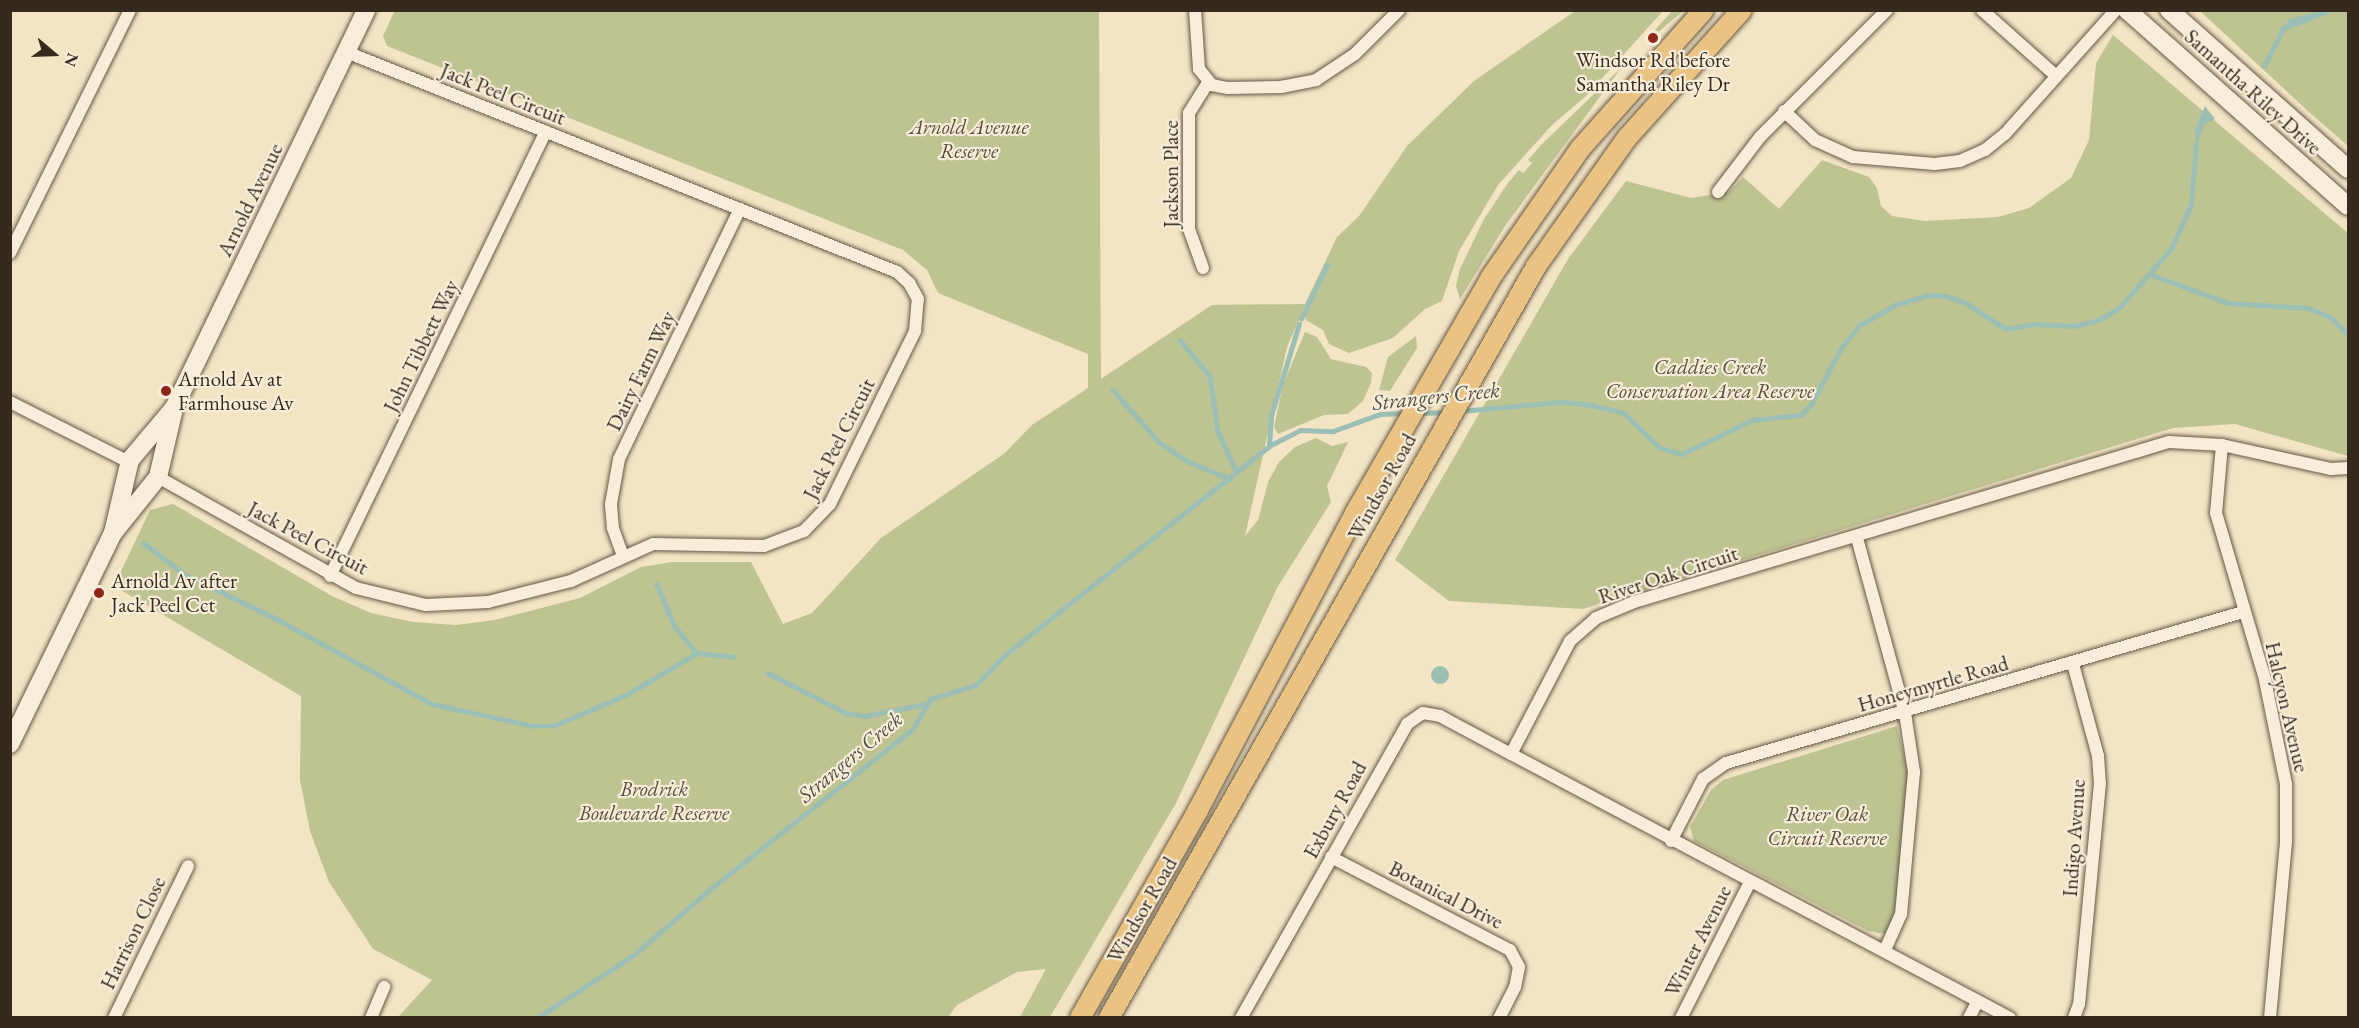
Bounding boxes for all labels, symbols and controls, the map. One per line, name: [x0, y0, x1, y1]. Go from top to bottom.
north arrow: [24, 24, 84, 84]
street label: Samantha Riley Drive: [2179, 24, 2327, 160]
marker: Windsor Rd before Samantha Riley Dr: [1646, 31, 1660, 45]
place label: Windsor Rd before Samantha Riley Dr: [1576, 47, 1730, 97]
text: N: [59, 50, 84, 70]
street label: Jack Peel Circuit: [437, 58, 569, 130]
park label: Arnold Avenue Reserve: [909, 114, 1029, 164]
street label: Jackson Place: [1158, 120, 1184, 228]
street label: Arnold Avenue: [212, 139, 288, 261]
street label: John Tibbett Way: [378, 276, 464, 416]
street label: Dairy Farm Way: [601, 307, 681, 435]
park label: Caddies Creek Conservation Area Reserve: [1606, 354, 1814, 404]
place label: Arnold Av at Farmhouse Av: [178, 366, 294, 416]
street label: Jack Peel Circuit: [798, 374, 880, 504]
water label: Strangers Creek: [1371, 376, 1501, 416]
marker: Arnold Av at Farmhouse Av: [159, 384, 173, 398]
street label: Windsor Road: [1342, 429, 1422, 545]
street label: Jack Peel Circuit: [244, 496, 372, 580]
street label: River Oak Circuit: [1595, 541, 1741, 609]
place label: Arnold Av after Jack Peel Cct: [111, 568, 237, 618]
marker: Arnold Av after Jack Peel Cct: [92, 586, 106, 600]
street label: Halcyon Avenue: [2260, 639, 2314, 775]
street label: Honeymyrtle Road: [1855, 650, 2011, 718]
water label: Strangers Creek: [792, 706, 908, 808]
street label: Exbury Road: [1298, 757, 1372, 863]
park label: Brodrick Boulevarde Reserve: [579, 776, 729, 826]
street label: Indigo Avenue: [2057, 778, 2091, 898]
park label: River Oak Circuit Reserve: [1767, 801, 1887, 851]
street label: Windsor Road: [1102, 853, 1182, 967]
street label: Botanical Drive: [1385, 855, 1507, 935]
street label: Harrison Close: [95, 872, 171, 994]
street label: Winter Avenue: [1659, 881, 1737, 1001]

